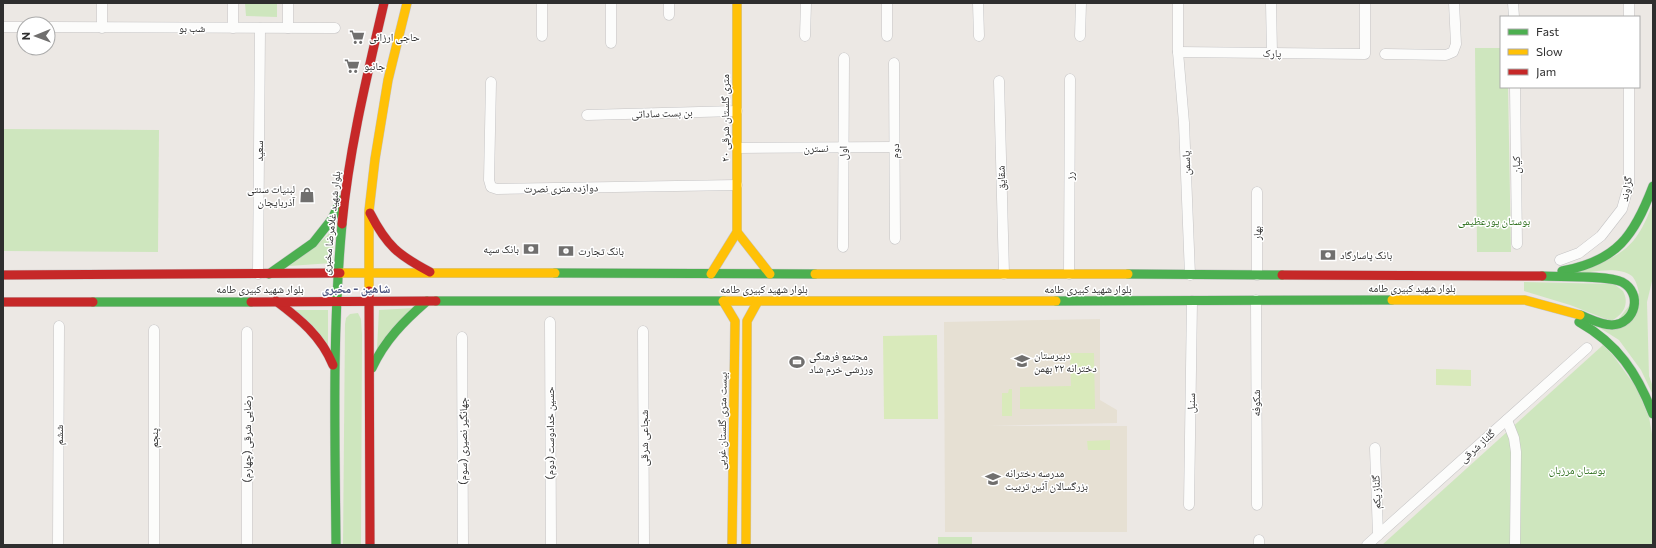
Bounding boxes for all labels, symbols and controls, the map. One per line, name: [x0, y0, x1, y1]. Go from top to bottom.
north arrow: [16, 16, 56, 56]
legend: [1500, 16, 1640, 88]
street label: شب بو: [179, 21, 205, 34]
text: Fast: [1536, 24, 1559, 38]
supermarket icon: حاجی ارزانی: [348, 28, 366, 46]
place label: حاجی ارزانی: [369, 30, 420, 44]
text: N: [19, 32, 32, 40]
text: Slow: [1536, 44, 1563, 58]
street label: پارک: [1263, 46, 1282, 60]
supermarket icon: جانبو: [343, 57, 361, 75]
place label: جانبو: [364, 59, 385, 72]
text: Jam: [1536, 64, 1556, 79]
street label: ۲۰ متری گلستان شرقی: [718, 74, 732, 162]
street label: بن بست ساداتی: [631, 105, 693, 121]
street label: سعید: [252, 140, 265, 162]
street label: نسترن: [803, 141, 829, 155]
street label: دوم: [888, 143, 902, 159]
street label: اول: [836, 146, 850, 160]
street label: یاسمن: [1179, 150, 1193, 176]
street label: کیان: [1509, 156, 1523, 174]
street label: شقایق: [994, 165, 1008, 191]
street label: بلوار شهید غلامرضا مخبری: [319, 170, 343, 276]
street label: رز: [1063, 172, 1076, 181]
street label: گزاوند: [1617, 175, 1634, 202]
street label: دوازده متری نصرت: [524, 180, 599, 196]
place label: لبنیات سنتی آذربایجان: [247, 182, 295, 209]
shop icon: لبنیات سنتی آذربایجان: [298, 186, 316, 204]
park label: بوستان پورعظیمی: [1458, 214, 1530, 228]
street label: بهار: [1250, 226, 1263, 241]
bank icon: بانک سپه: [522, 240, 540, 258]
place label: بانک سپه: [483, 242, 519, 256]
bank icon: بانک تجارت: [557, 242, 575, 260]
place label: بانک تجارت: [578, 244, 624, 257]
bank icon: بانک پاسارگاد: [1319, 246, 1337, 264]
place label: بانک پاسارگاد: [1340, 248, 1392, 262]
district label: شاهین - مخبری: [322, 281, 390, 297]
street label: بلوار شهید کبیری طامه: [1368, 281, 1456, 295]
street label: بلوار شهید کبیری طامه: [216, 282, 304, 296]
street label: بلوار شهید کبیری طامه: [720, 282, 808, 296]
street label: بلوار شهید کبیری طامه: [1044, 282, 1132, 296]
place label: دبیرستان دخترانه ۲۲ بهمن: [1034, 348, 1097, 375]
place label: مجتمع فرهنگی ورزشی خرم شاد: [809, 349, 873, 376]
school or university icon: دبیرستان دخترانه ۲۲ بهمن: [1013, 352, 1031, 370]
sports icon: مجتمع فرهنگی ورزشی خرم شاد: [788, 353, 806, 371]
street label: بیست متری گلستان غربی: [714, 372, 730, 470]
street label: حسین خدادوست (دوم): [543, 386, 557, 480]
street label: شکوفه: [1249, 389, 1262, 417]
street label: سنبل: [1184, 393, 1198, 413]
street label: رضایی شرقی (چهارم): [240, 395, 254, 483]
street label: جهانگیر نصیری (سوم): [456, 397, 470, 485]
street label: شجاعی شرقی: [637, 410, 651, 466]
street label: ششم: [52, 425, 67, 445]
street label: گلناز شرقی: [1456, 426, 1498, 466]
street label: پنجم: [147, 428, 162, 448]
park label: بوستان مرزبان: [1549, 463, 1605, 477]
place label: مدرسه دخترانه بزرگسالان آئین تربیت: [1005, 466, 1088, 493]
school or university icon: مدرسه دخترانه بزرگسالان آئین تربیت: [984, 470, 1002, 488]
street label: گلناز یکم: [1368, 474, 1385, 509]

